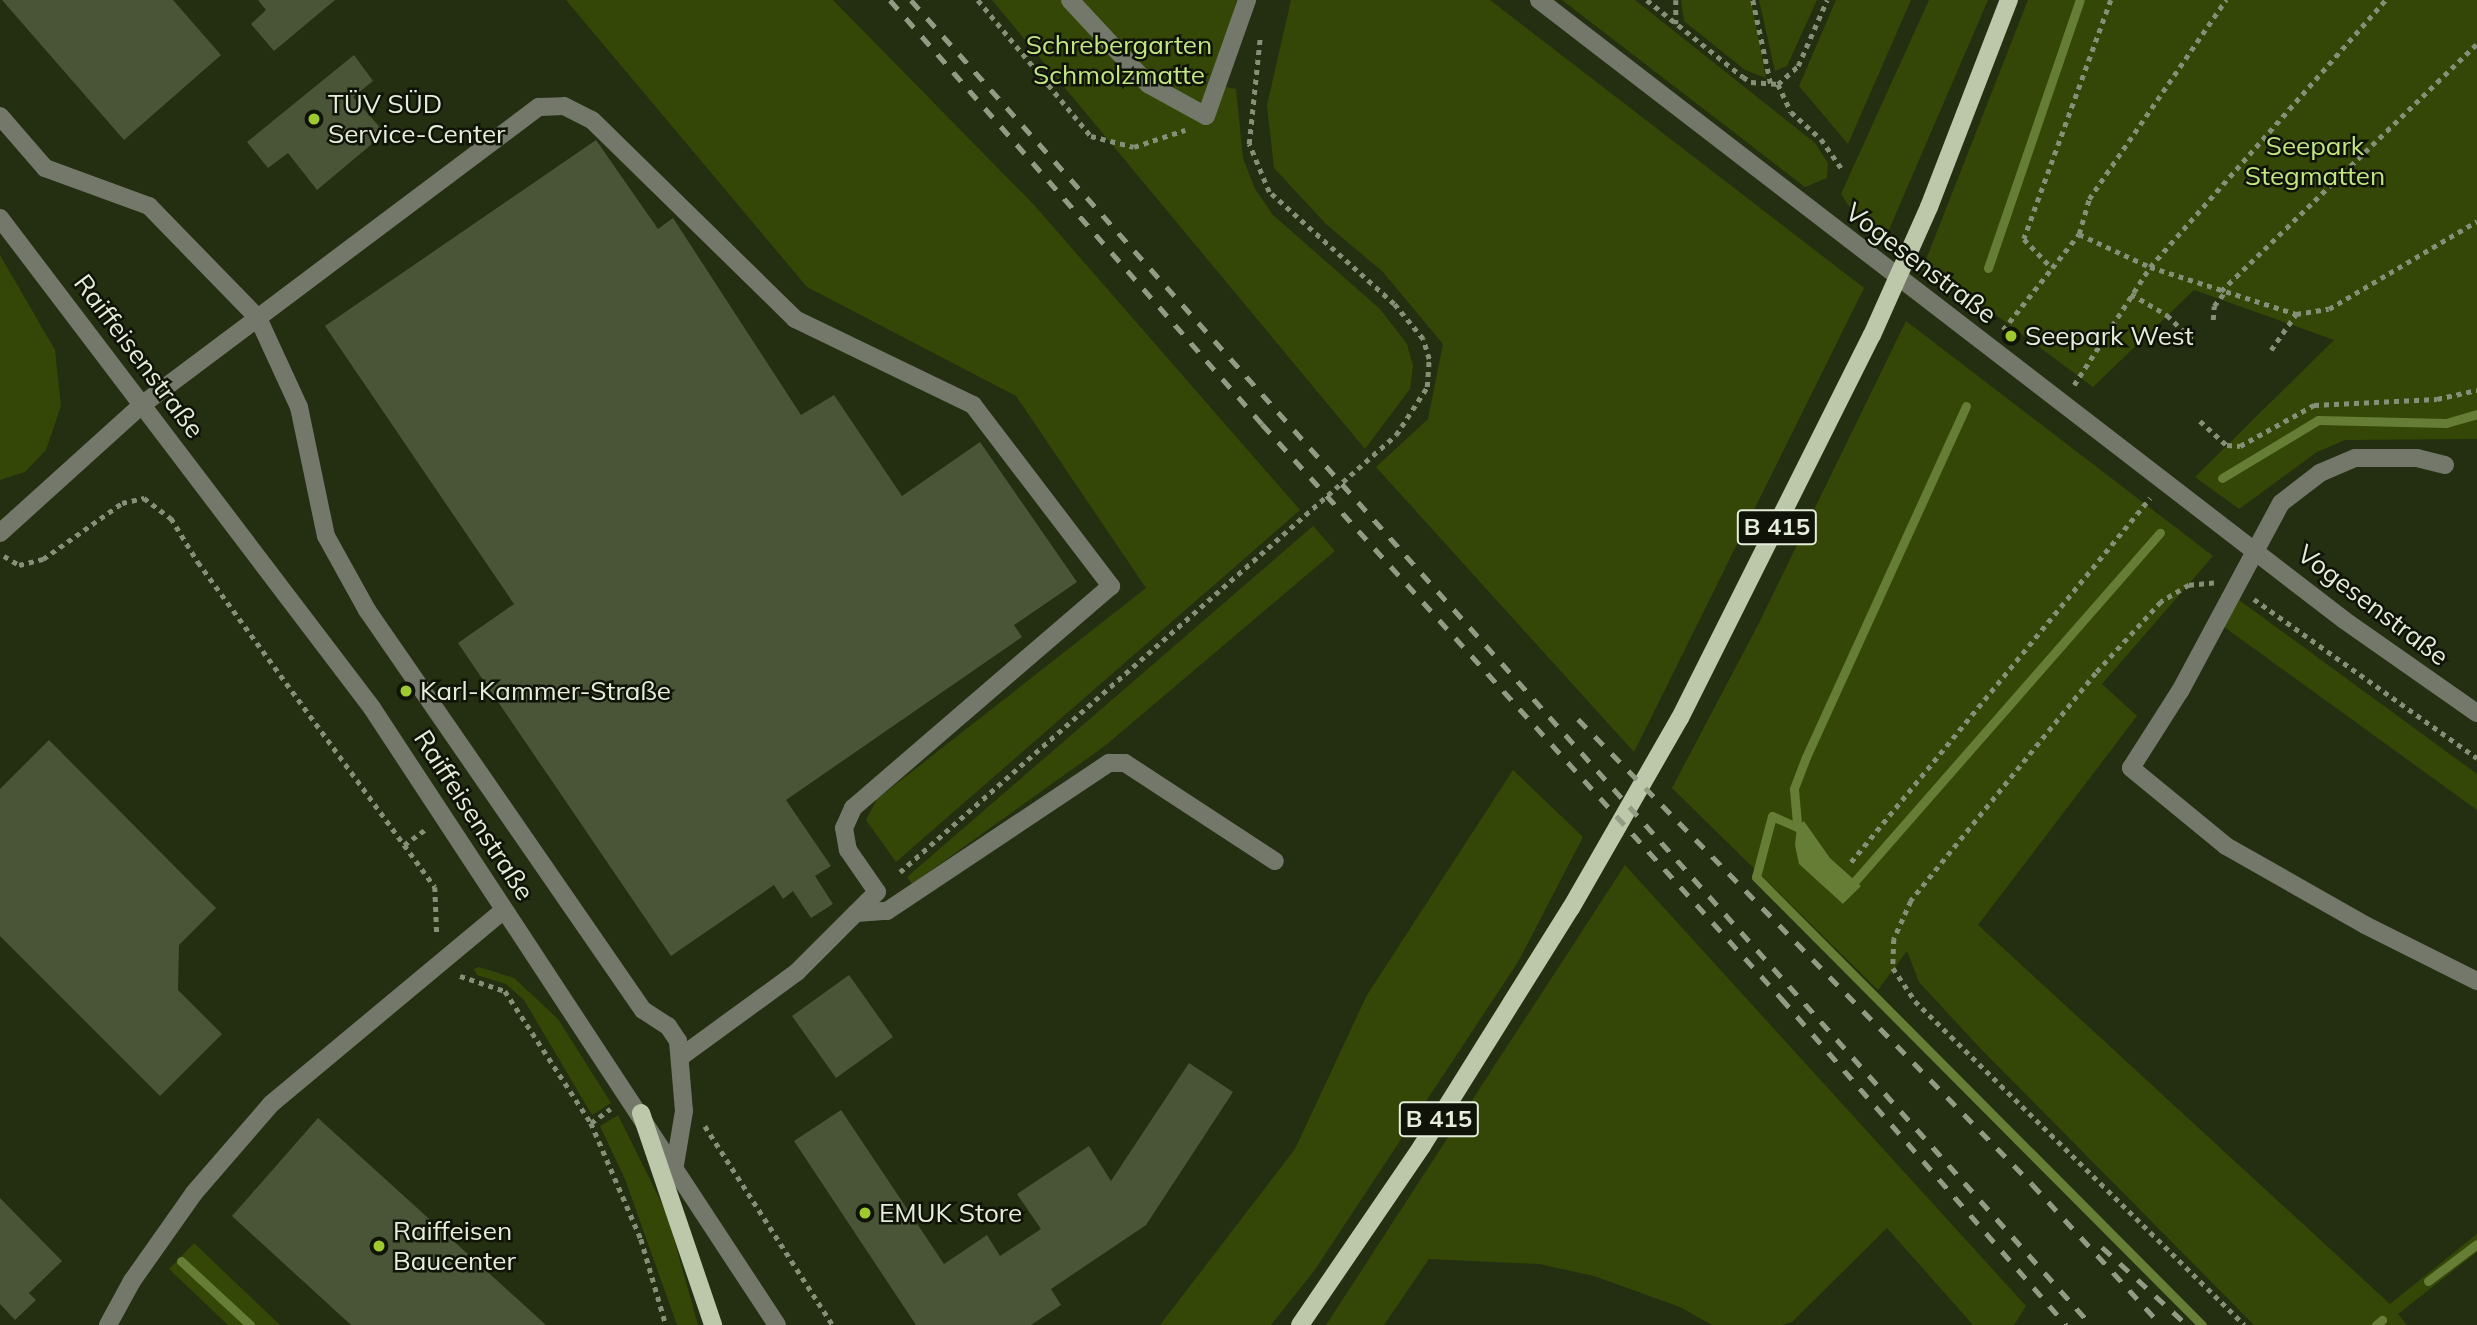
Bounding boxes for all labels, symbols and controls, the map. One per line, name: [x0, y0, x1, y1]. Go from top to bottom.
park label: Schrebergarten Schmolzmatte: [1026, 29, 1212, 90]
place label: TÜV SÜD Service-Center: [328, 88, 506, 150]
marker: TÜV SÜD Service-Center: [306, 111, 322, 127]
park label: Seepark Stegmatten: [2245, 130, 2385, 192]
street label: Vogesenstraße: [1839, 196, 2003, 330]
street label: Raiffeisenstraße: [67, 268, 211, 444]
place label: Seepark West: [2025, 320, 2194, 352]
marker: Seepark West: [2003, 328, 2019, 344]
road number: B 415: [1737, 506, 1817, 548]
street label: Vogesenstraße: [2291, 538, 2455, 672]
place label: Karl-Kammer-Straße: [420, 675, 671, 707]
marker: Karl-Kammer-Straße: [398, 683, 414, 699]
street label: Raiffeisenstraße: [407, 724, 541, 906]
road number: B 415: [1399, 1098, 1479, 1140]
place label: EMUK Store: [879, 1197, 1022, 1229]
marker: EMUK Store: [857, 1205, 873, 1221]
place label: Raiffeisen Baucenter: [393, 1215, 516, 1276]
marker: Raiffeisen Baucenter: [371, 1238, 387, 1254]

